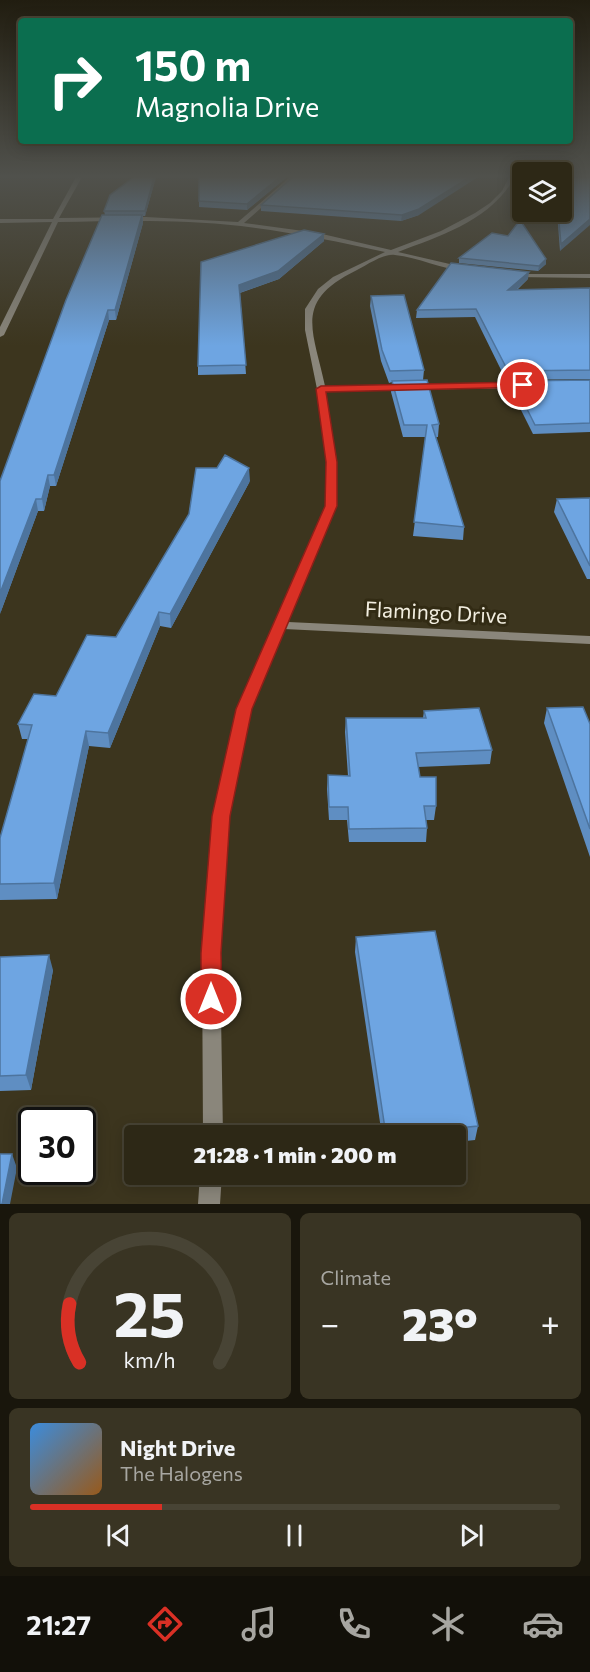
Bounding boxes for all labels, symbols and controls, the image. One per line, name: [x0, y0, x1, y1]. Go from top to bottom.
text: 150 m: [135, 38, 251, 90]
icon: right: [36, 42, 114, 120]
text: Magnolia Drive: [135, 90, 319, 123]
map controls: [512, 162, 572, 222]
button: layers: [512, 162, 572, 222]
pin: [497, 359, 548, 410]
icon: arrive: [506, 368, 539, 401]
street label: Flamingo Drive: [364, 595, 508, 628]
position arrow: [179, 967, 243, 1031]
speed limit sign: 30: [18, 1107, 96, 1185]
text: 21:28 · 1 min · 200 m: [194, 1141, 396, 1168]
text: Climate: [321, 1265, 391, 1289]
text: 25: [114, 1274, 186, 1350]
text: 23°: [402, 1295, 478, 1350]
text: −: [321, 1302, 339, 1343]
text: +: [541, 1302, 560, 1343]
text: km/h: [124, 1346, 176, 1372]
text: Night Drive: [120, 1434, 235, 1461]
text: The Halogens: [120, 1461, 243, 1485]
icon: previous: [102, 1519, 135, 1552]
icon: pause: [278, 1519, 311, 1552]
icon: next: [455, 1519, 488, 1552]
icon: directions: [144, 1603, 186, 1645]
icon: music: [238, 1603, 280, 1645]
icon: phone: [333, 1603, 375, 1645]
icon: climate: [427, 1603, 469, 1645]
icon: car: [522, 1603, 564, 1645]
text: 21:27: [26, 1608, 91, 1641]

